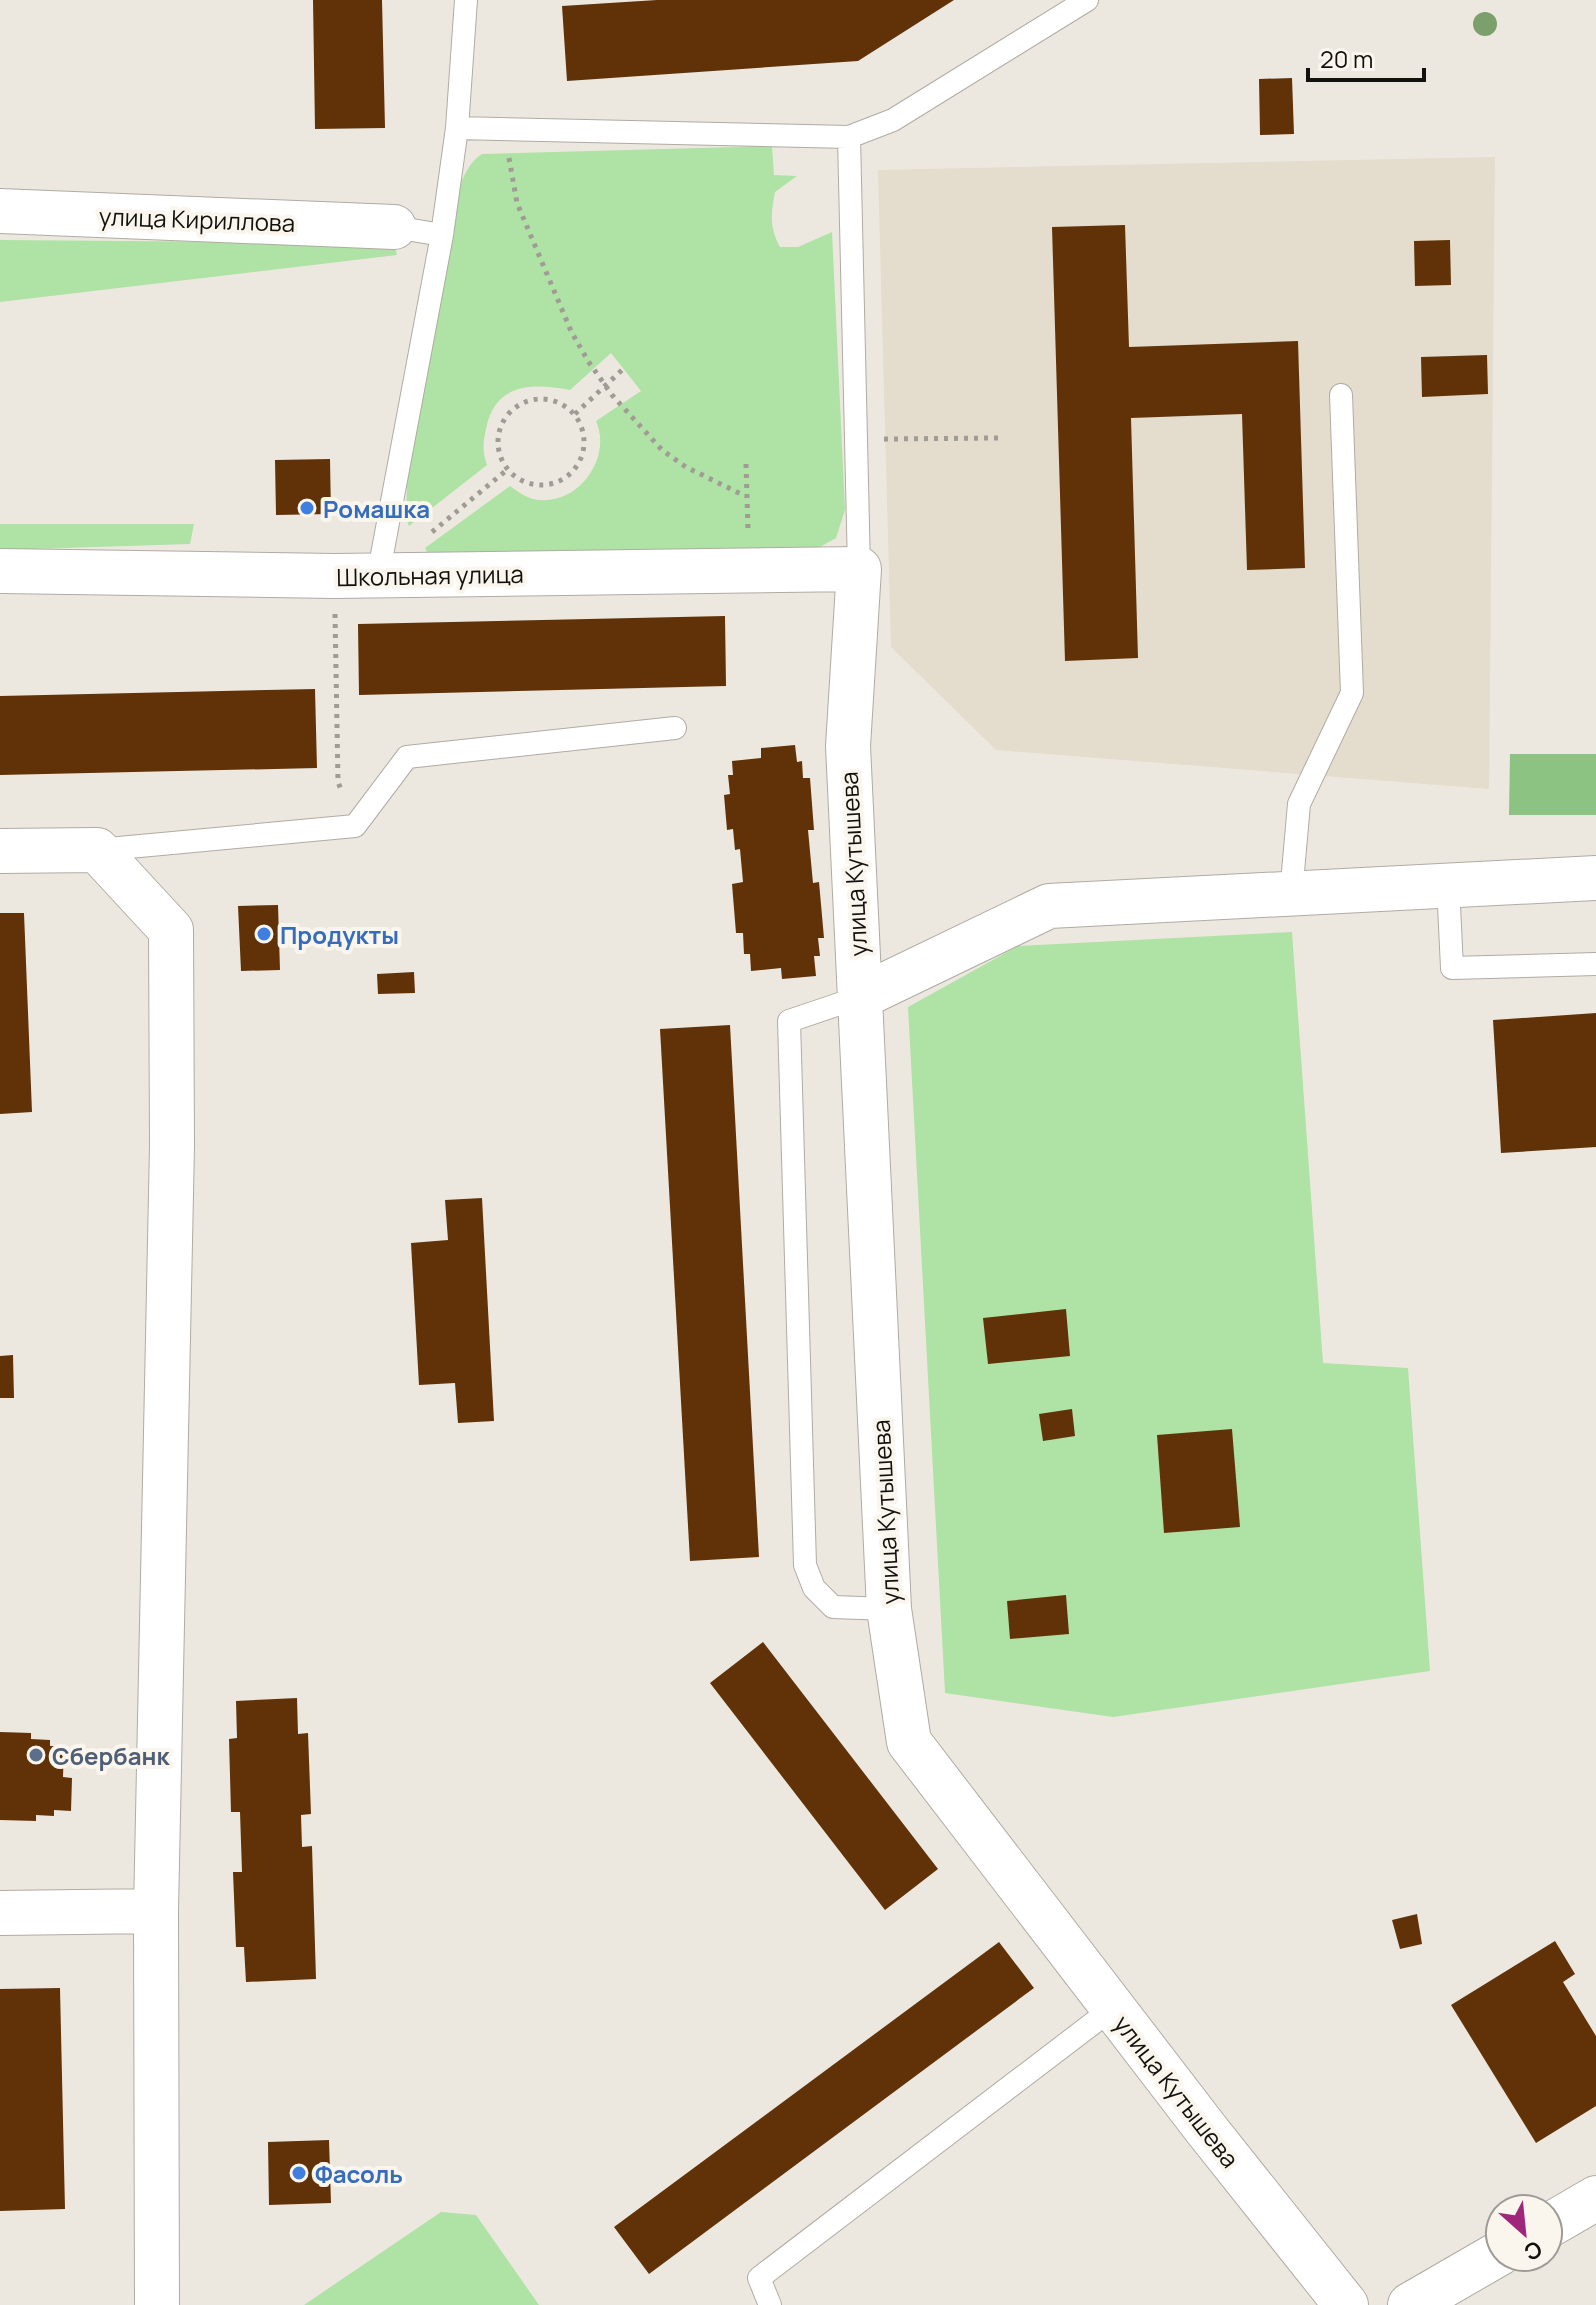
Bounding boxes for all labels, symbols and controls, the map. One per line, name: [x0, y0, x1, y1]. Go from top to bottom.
scale bar: [1308, 32, 1424, 82]
text: 20 m: [1320, 42, 1373, 75]
street label: улица Кириллова: [98, 199, 296, 239]
place label: Ромашка: [323, 492, 430, 525]
marker: Ромашка: [298, 499, 316, 517]
street label: Школьная улица: [336, 557, 524, 593]
street label: улица Кутышева: [832, 771, 874, 957]
place label: Продукты: [280, 918, 399, 951]
marker: Продукты: [255, 925, 273, 943]
street label: улица Кутышева: [864, 1419, 906, 1605]
place label: Сбербанк: [52, 1739, 170, 1772]
marker: Сбербанк: [27, 1746, 45, 1764]
street label: улица Кутышева: [1107, 2008, 1247, 2174]
place label: Фасоль: [315, 2157, 403, 2190]
marker: Фасоль: [290, 2164, 308, 2182]
north arrow: [1484, 2193, 1564, 2273]
text: С: [1519, 2234, 1547, 2268]

